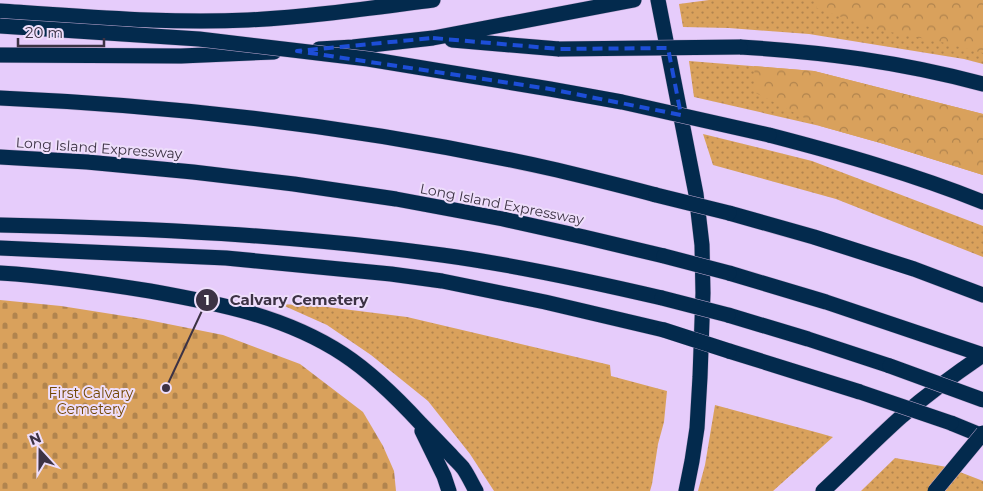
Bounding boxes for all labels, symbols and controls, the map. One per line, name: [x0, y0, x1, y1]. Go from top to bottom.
scale bar: [18, 15, 104, 47]
text: 20 m: [25, 23, 63, 42]
street label: Long Island Expressway: [15, 133, 183, 163]
street label: Long Island Expressway: [419, 179, 586, 229]
callout: Calvary Cemetery: [195, 285, 378, 315]
text: 1: [204, 290, 210, 309]
text: Calvary Cemetery: [230, 290, 369, 309]
park label: First Calvary Cemetery: [49, 384, 134, 418]
north arrow: [15, 426, 65, 476]
text: N: [27, 428, 44, 449]

